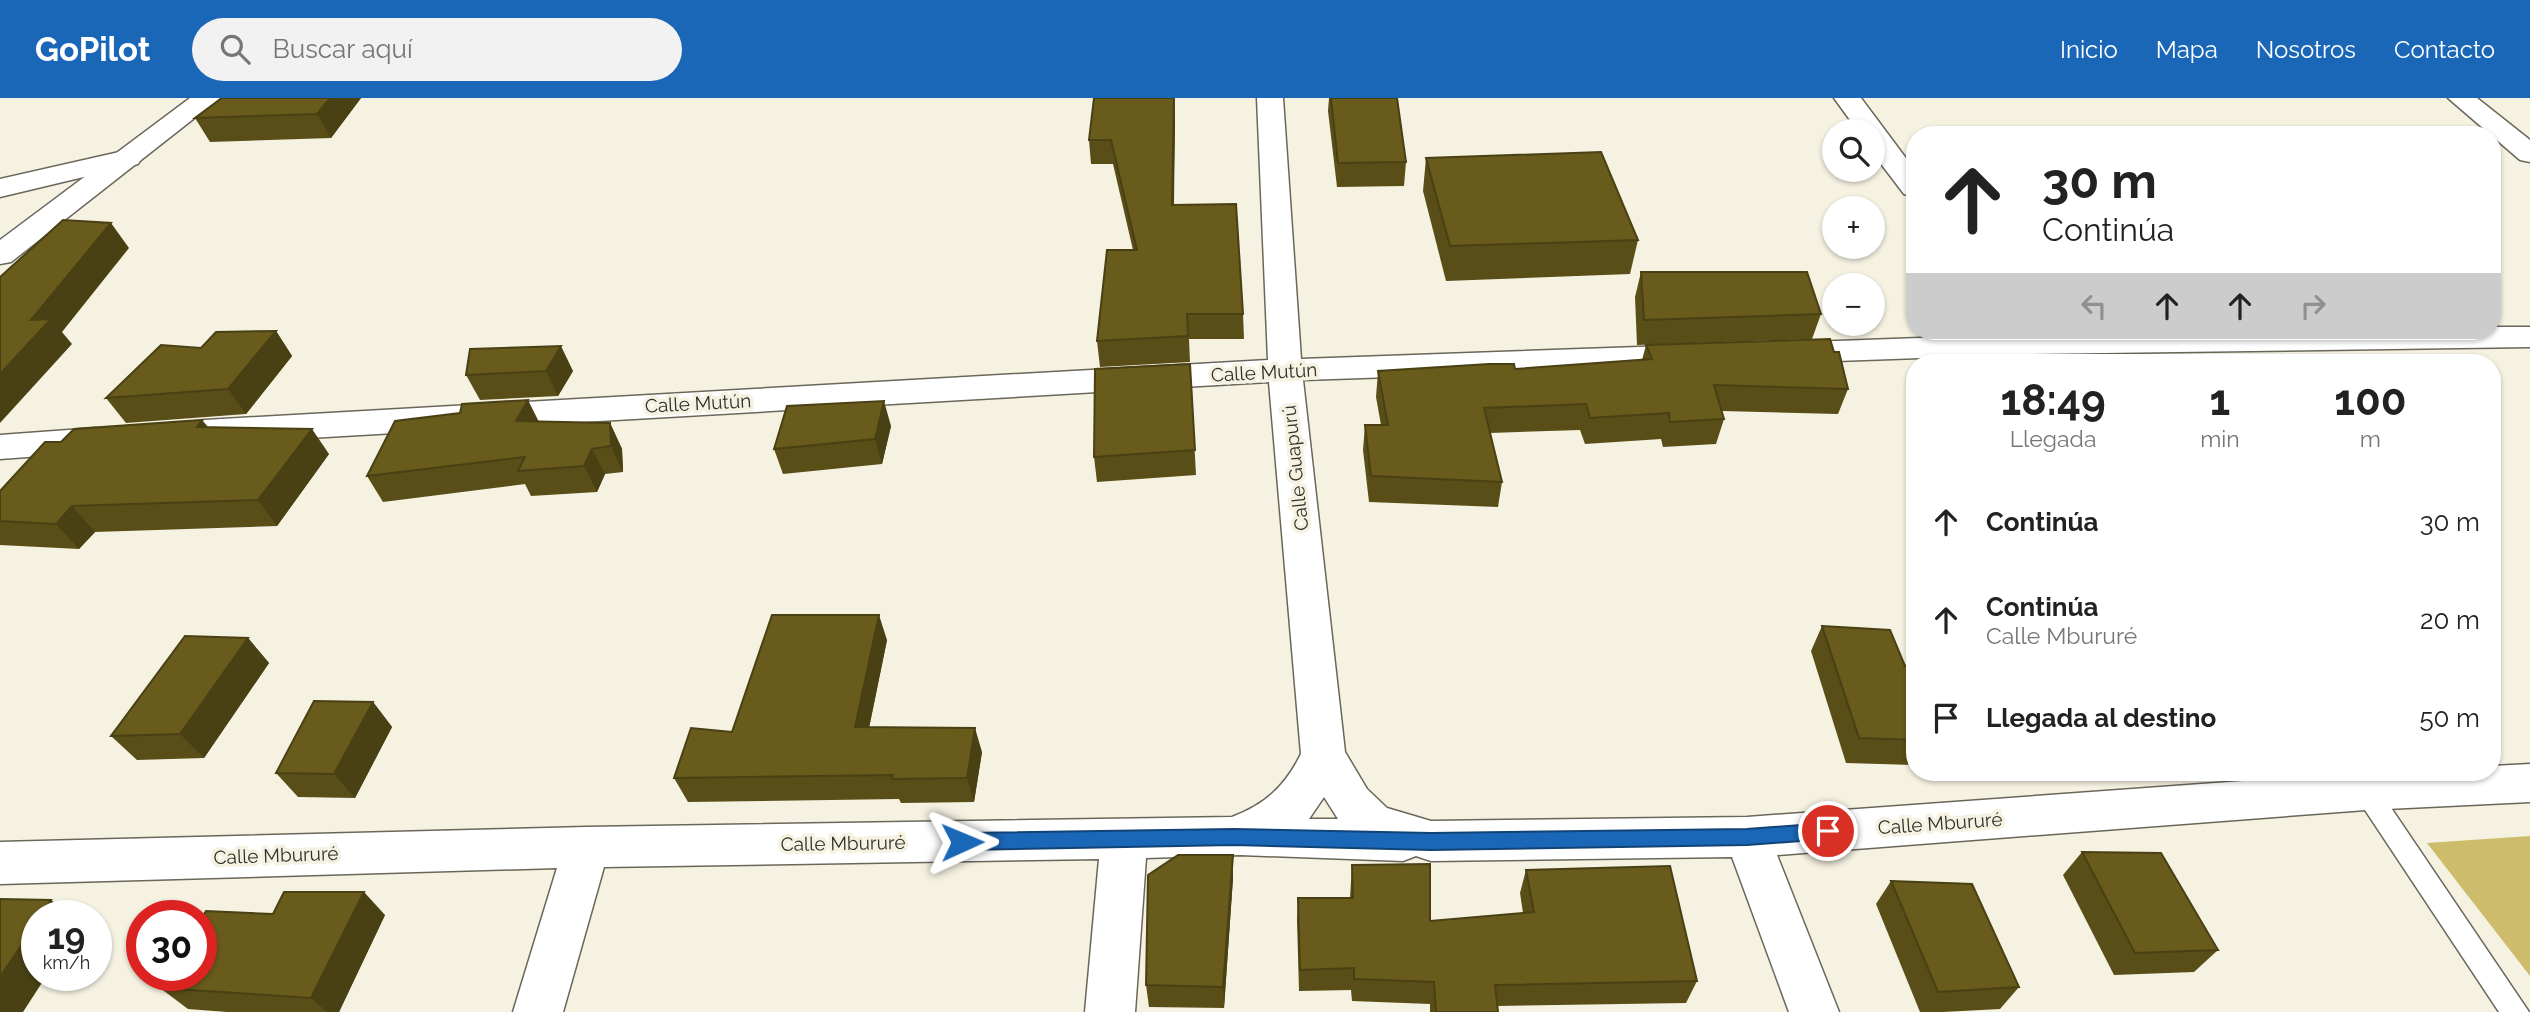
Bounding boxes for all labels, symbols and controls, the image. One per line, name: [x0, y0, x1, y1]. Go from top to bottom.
search box: [192, 18, 682, 81]
text: GoPilot: [35, 30, 150, 69]
icon: search: [216, 30, 254, 68]
text: Buscar aquí: [272, 34, 413, 64]
text: Inicio: [2060, 35, 2118, 64]
text: Mapa: [2156, 35, 2218, 64]
text: Nosotros: [2256, 35, 2356, 64]
text: Contacto: [2394, 35, 2495, 64]
map controls: [1822, 119, 1885, 336]
button: search: [1822, 119, 1885, 182]
text: 30 m: [2042, 152, 2157, 209]
icon: ahead: [1927, 154, 2018, 245]
button: +: [1822, 196, 1885, 259]
text: Continúa: [2042, 211, 2174, 248]
button: −: [1822, 273, 1885, 336]
icon: left: [2075, 287, 2113, 325]
icon: ahead: [2148, 287, 2186, 325]
icon: ahead: [2221, 287, 2259, 325]
icon: right: [2294, 287, 2332, 325]
street label: Calle Mutún: [1210, 358, 1318, 386]
text: 18:49: [2000, 376, 2106, 425]
text: 1: [2210, 376, 2230, 425]
text: 100: [2334, 376, 2407, 425]
street label: Calle Mutún: [644, 389, 752, 417]
street label: Calle Guapurú: [1277, 404, 1313, 532]
text: Llegada: [2010, 425, 2096, 452]
text: min: [2200, 425, 2240, 452]
text: m: [2360, 425, 2381, 452]
icon: ahead: [1927, 503, 1965, 541]
text: Continúa: [1986, 507, 2098, 537]
text: 30 m: [2420, 507, 2480, 537]
text: Continúa: [1986, 592, 2098, 622]
icon: ahead: [1927, 601, 1965, 639]
text: 20 m: [2420, 605, 2480, 635]
text: Calle Mbururé: [1986, 622, 2137, 649]
icon: arrive: [1927, 699, 1965, 737]
text: Llegada al destino: [1986, 703, 2216, 733]
text: 50 m: [2419, 703, 2480, 733]
pin: [1798, 801, 1858, 861]
position arrow: [925, 805, 999, 879]
street label: Calle Mbururé: [1877, 808, 2003, 838]
icon: arrive: [1809, 812, 1847, 850]
street label: Calle Mbururé: [780, 831, 906, 855]
street label: Calle Mbururé: [213, 842, 339, 868]
speed limit sign: 30: [126, 900, 217, 991]
text: 19: [48, 916, 85, 957]
text: km/h: [43, 952, 90, 973]

